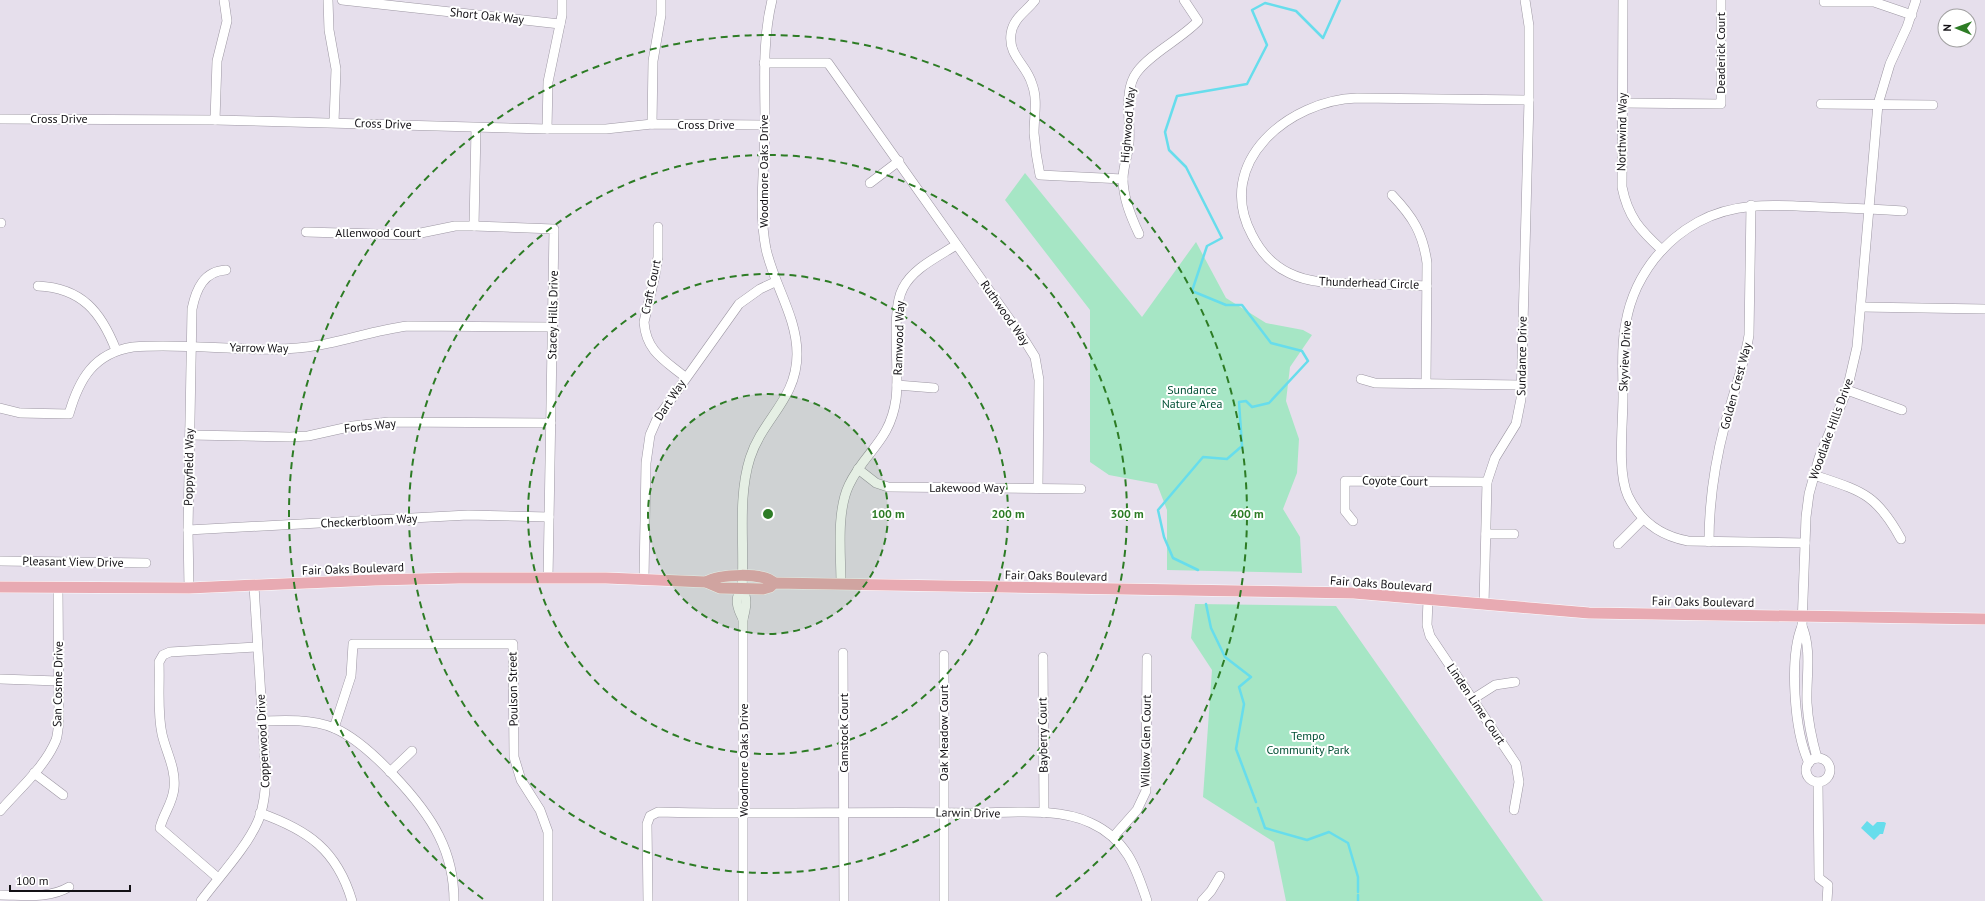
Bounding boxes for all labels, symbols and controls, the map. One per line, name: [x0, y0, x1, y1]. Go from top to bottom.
street label: Short Oak Way: [449, 4, 525, 27]
north arrow: [1937, 8, 1977, 48]
street label: Deaderick Court: [1713, 12, 1728, 94]
text: N: [1940, 24, 1954, 32]
street label: Highwood Way: [1117, 86, 1138, 164]
street label: Northwind Way: [1613, 92, 1630, 171]
street label: Cross Drive: [30, 111, 88, 126]
street label: Woodmore Oaks Drive: [756, 114, 771, 228]
street label: Cross Drive: [354, 115, 412, 132]
street label: Cross Drive: [677, 117, 735, 132]
street label: Allenwood Court: [335, 225, 421, 240]
street label: Craft Court: [637, 258, 664, 316]
street label: Stacey Hills Drive: [544, 270, 561, 360]
street label: Thunderhead Circle: [1319, 273, 1419, 292]
street label: Ruthwood Way: [977, 277, 1034, 349]
street label: Ramwood Way: [890, 300, 907, 376]
street label: Sundance Drive: [1513, 316, 1530, 396]
street label: Skyview Drive: [1615, 320, 1634, 392]
street label: Yarrow Way: [230, 339, 289, 356]
street label: Golden Crest Way: [1717, 340, 1754, 431]
street label: Dart Way: [651, 376, 689, 423]
street label: Woodlake Hills Drive: [1805, 376, 1856, 481]
park label: Sundance Nature Area: [1162, 382, 1222, 411]
street label: Forbs Way: [343, 415, 397, 436]
street label: Poppyfield Way: [180, 428, 197, 506]
street label: Coyote Court: [1362, 472, 1428, 489]
street label: Lakewood Way: [929, 480, 1005, 495]
text: 100 m: [871, 506, 905, 521]
text: 200 m: [991, 506, 1025, 521]
text: 300 m: [1110, 506, 1144, 521]
text: 400 m: [1230, 506, 1264, 521]
centre of rings: [761, 507, 775, 521]
street label: Checkerbloom Way: [320, 510, 418, 531]
street label: Pleasant View Drive: [22, 553, 124, 570]
street label: Fair Oaks Boulevard: [302, 559, 404, 578]
street label: Fair Oaks Boulevard: [1005, 567, 1107, 584]
street label: Fair Oaks Boulevard: [1329, 572, 1433, 595]
street label: Fair Oaks Boulevard: [1652, 593, 1754, 610]
street label: San Cosme Drive: [49, 641, 66, 727]
street label: Poulson Street: [504, 652, 521, 726]
street label: Linden Lime Court: [1444, 660, 1509, 747]
street label: Oak Meadow Court: [936, 685, 951, 781]
street label: Camstock Court: [836, 693, 851, 773]
street label: Copperwood Drive: [253, 694, 272, 788]
street label: Willow Glen Court: [1137, 694, 1154, 787]
street label: Bayberry Court: [1034, 697, 1051, 773]
street label: Woodmore Oaks Drive: [736, 703, 751, 817]
park label: Tempo Community Park: [1266, 728, 1350, 757]
street label: Larwin Drive: [936, 804, 1000, 821]
scale bar: [10, 867, 130, 893]
text: 100 m: [16, 873, 49, 888]

